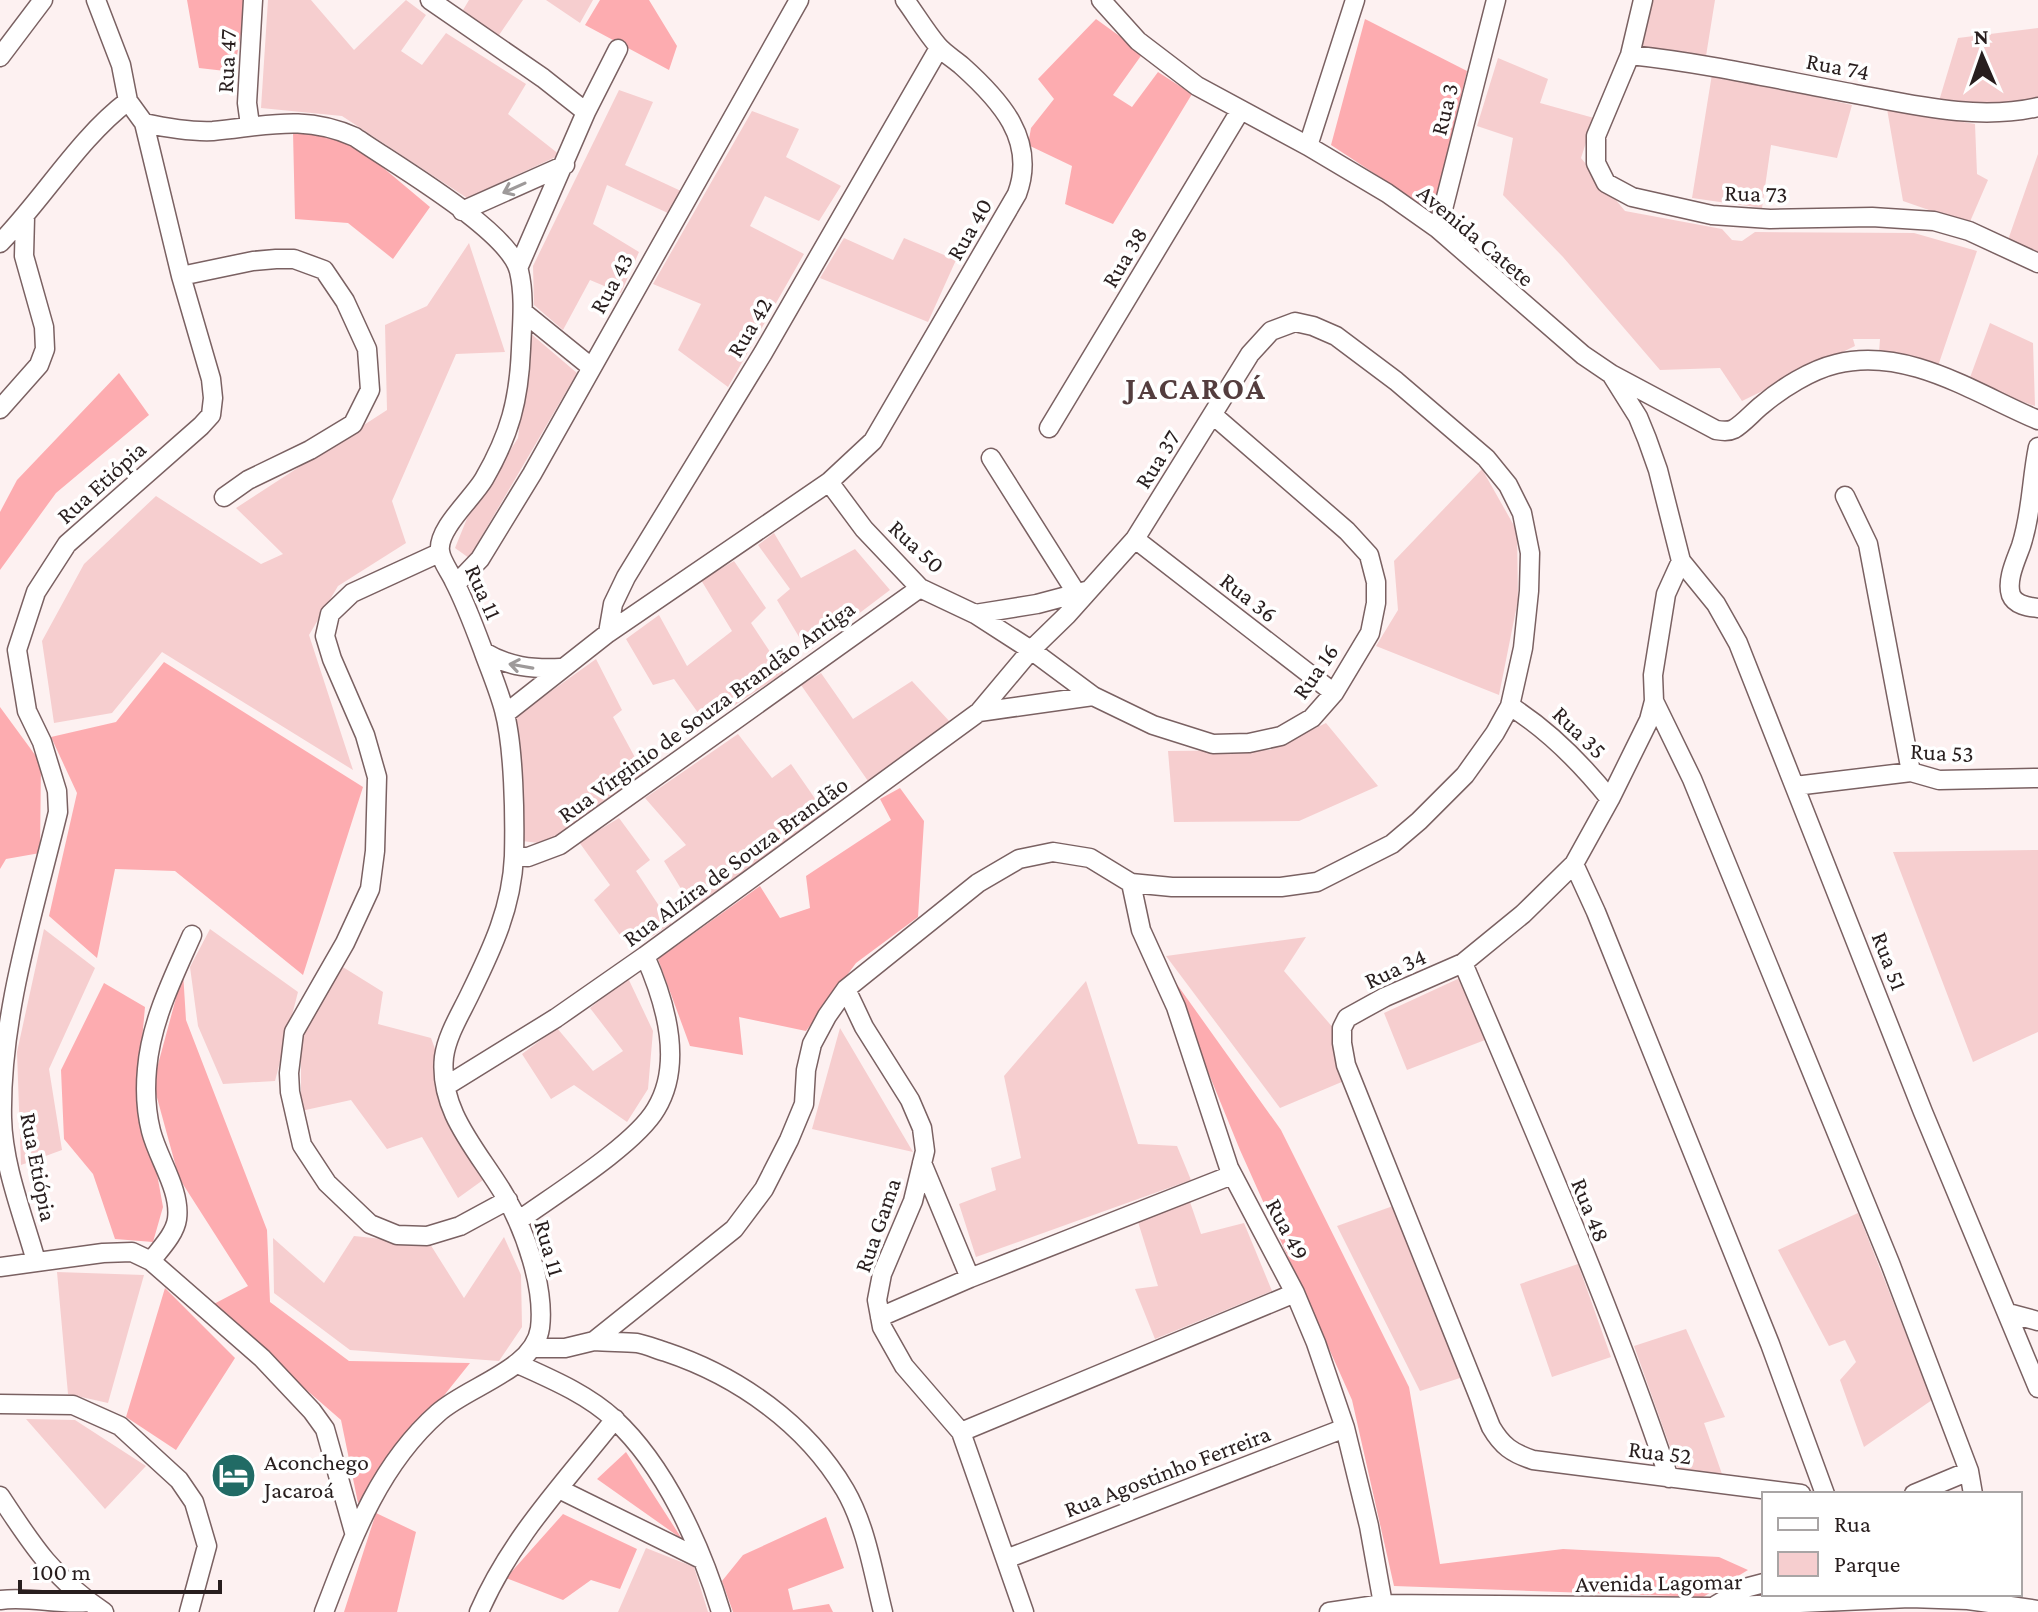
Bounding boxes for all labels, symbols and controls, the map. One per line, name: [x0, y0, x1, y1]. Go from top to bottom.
north arrow: [1942, 16, 2022, 96]
text: N: [1973, 24, 1989, 49]
street label: Rua 47: [211, 28, 241, 94]
street label: Rua 74: [1804, 47, 1872, 85]
street label: Rua 3: [1425, 80, 1463, 138]
street label: Avenida Catete: [1412, 178, 1540, 292]
street label: Rua 73: [1724, 178, 1788, 208]
one-way arrow: [502, 181, 526, 196]
street label: Rua 40: [941, 193, 997, 265]
street label: Rua 38: [1096, 222, 1152, 292]
street label: Rua 43: [583, 248, 639, 318]
street label: Rua 42: [721, 292, 777, 362]
district label: JACAROÁ: [1122, 370, 1267, 406]
street label: Rua 37: [1129, 425, 1185, 493]
street label: Rua Etiópia: [51, 435, 151, 529]
street label: Rua 50: [884, 514, 950, 578]
street label: Rua 11: [460, 560, 508, 624]
street label: Rua 36: [1215, 566, 1283, 628]
street label: Rua Virginio de Souza Brandão Antiga: [552, 594, 860, 828]
street label: Rua 16: [1286, 638, 1344, 704]
one-way arrow: [508, 658, 534, 673]
street label: Rua 35: [1548, 700, 1612, 764]
street label: Rua 53: [1909, 737, 1975, 767]
street label: Rua Alzira de Souza Brandão: [617, 770, 853, 952]
street label: Rua 51: [1867, 928, 1913, 994]
street label: Rua 34: [1360, 942, 1430, 994]
street label: Rua Etiópia: [15, 1110, 63, 1224]
street label: Rua Gama: [848, 1174, 906, 1276]
street label: Rua 48: [1566, 1174, 1616, 1246]
street label: Rua 49: [1261, 1194, 1315, 1264]
street label: Rua 11: [529, 1217, 571, 1279]
street label: Rua Agostinho Ferreira: [1060, 1419, 1274, 1523]
street label: Rua 52: [1627, 1435, 1693, 1469]
place label: Aconchego Jacaroá: [262, 1448, 369, 1503]
hotel icon: Aconchego Jacaroá: [209, 1451, 257, 1499]
legend: [1762, 1492, 2022, 1596]
text: Rua: [1834, 1510, 1871, 1537]
scale bar: [20, 1544, 220, 1594]
text: Parque: [1834, 1550, 1900, 1577]
text: 100 m: [32, 1558, 91, 1585]
street label: Avenida Lagomar: [1575, 1567, 1743, 1597]

